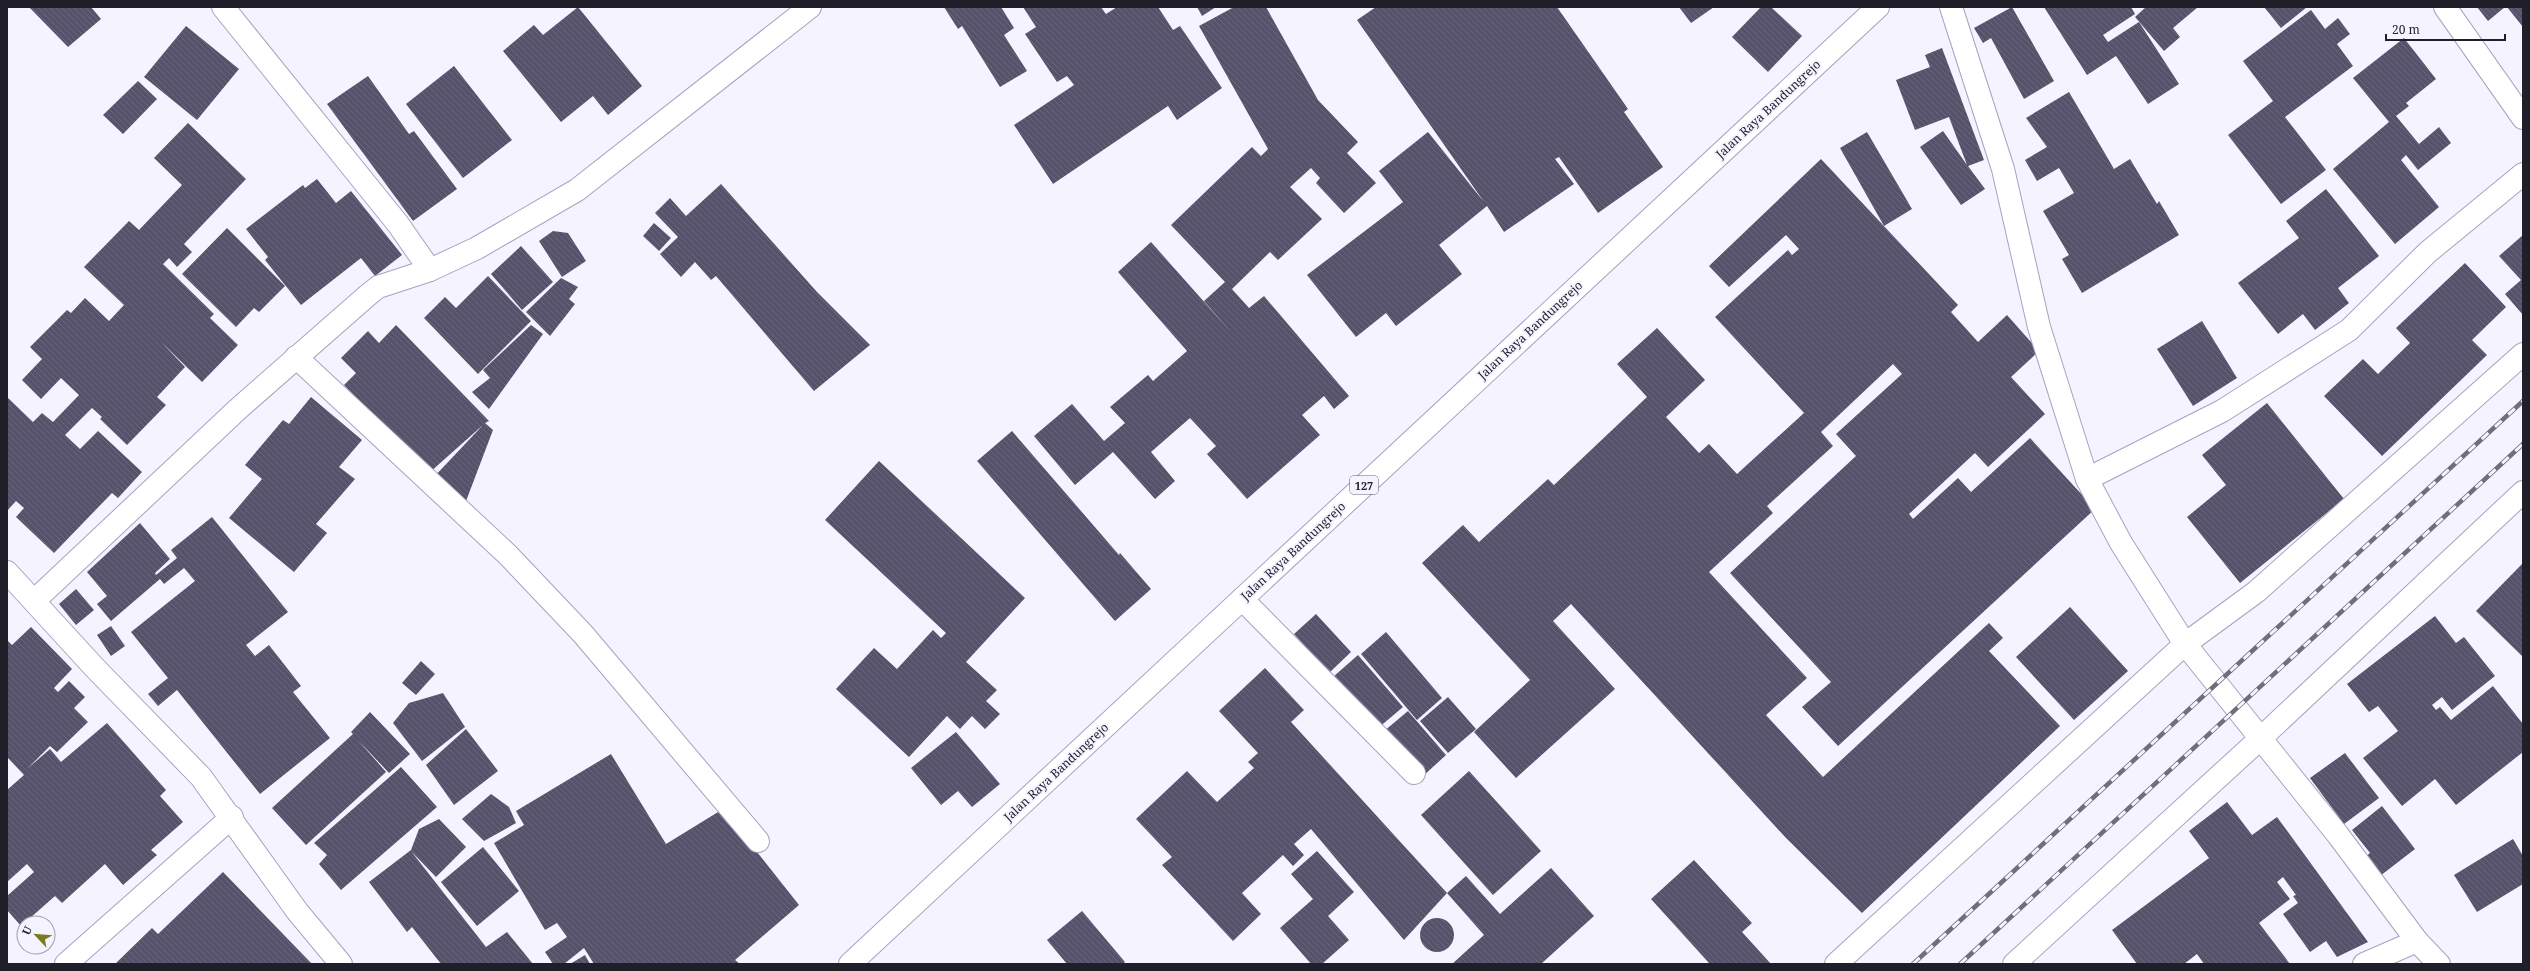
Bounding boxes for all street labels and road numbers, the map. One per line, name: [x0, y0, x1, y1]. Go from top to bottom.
street label: Jalan Raya Bandungrejo: [1711, 56, 1824, 163]
street label: Jalan Raya Bandungrejo: [1473, 277, 1586, 384]
road number: 127: [1350, 476, 1378, 494]
street label: Jalan Raya Bandungrejo: [1236, 498, 1349, 605]
street label: Jalan Raya Bandungrejo: [999, 719, 1112, 826]

